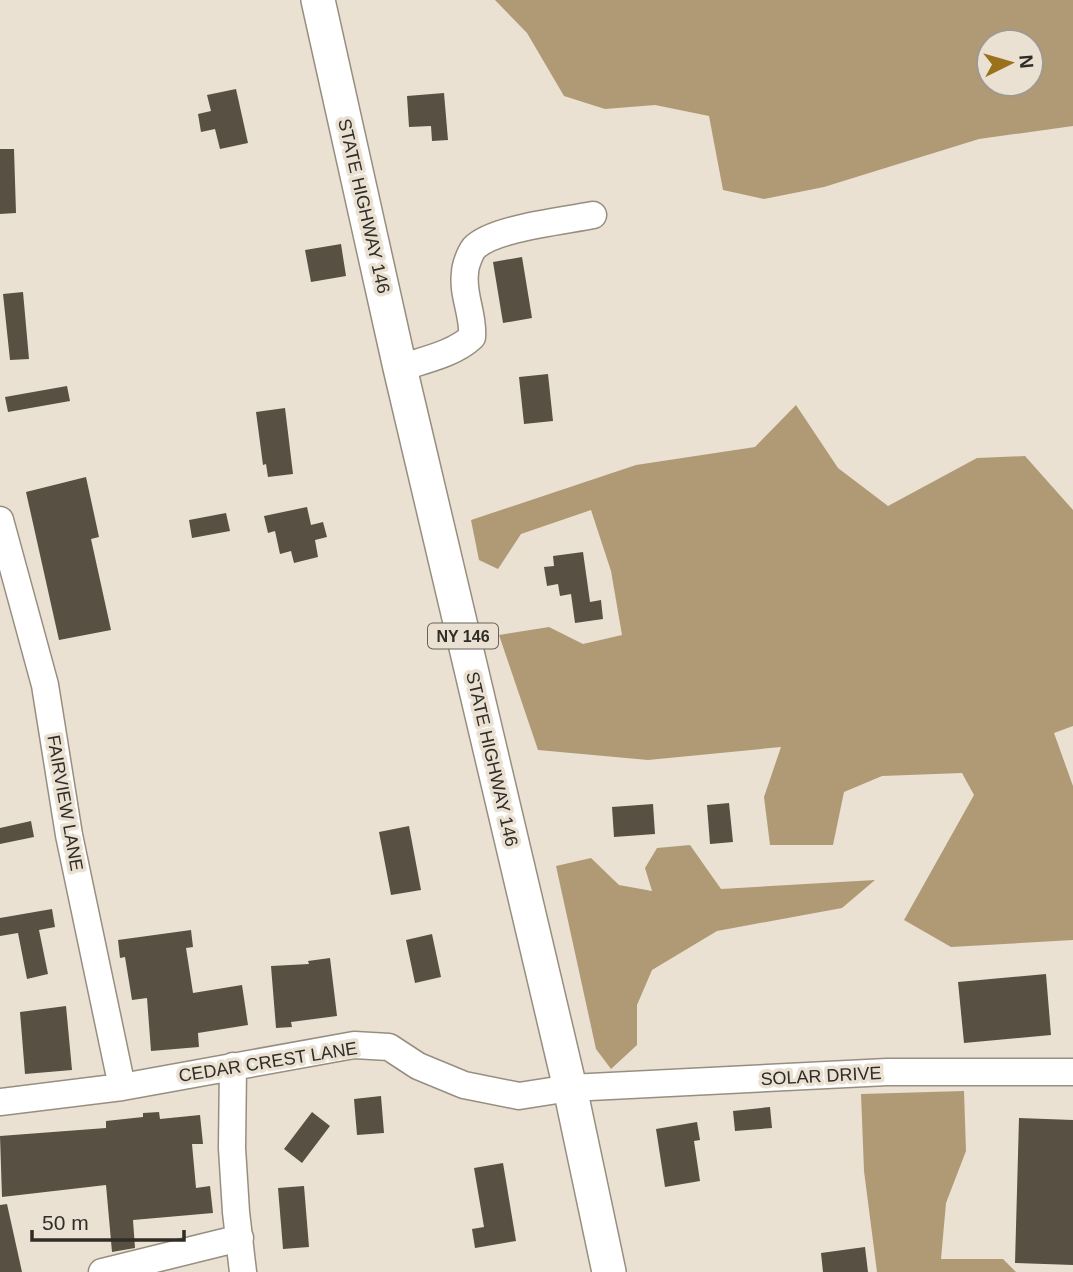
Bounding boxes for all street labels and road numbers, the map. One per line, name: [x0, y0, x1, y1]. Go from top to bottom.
street label: STATE HIGHWAY 146: [334, 117, 394, 295]
road number: NY 146: [428, 624, 498, 649]
street label: STATE HIGHWAY 146: [462, 670, 522, 848]
street label: FAIRVIEW LANE: [43, 733, 87, 873]
street label: CEDAR CREST LANE: [177, 1038, 359, 1086]
street label: SOLAR DRIVE: [760, 1063, 882, 1089]

